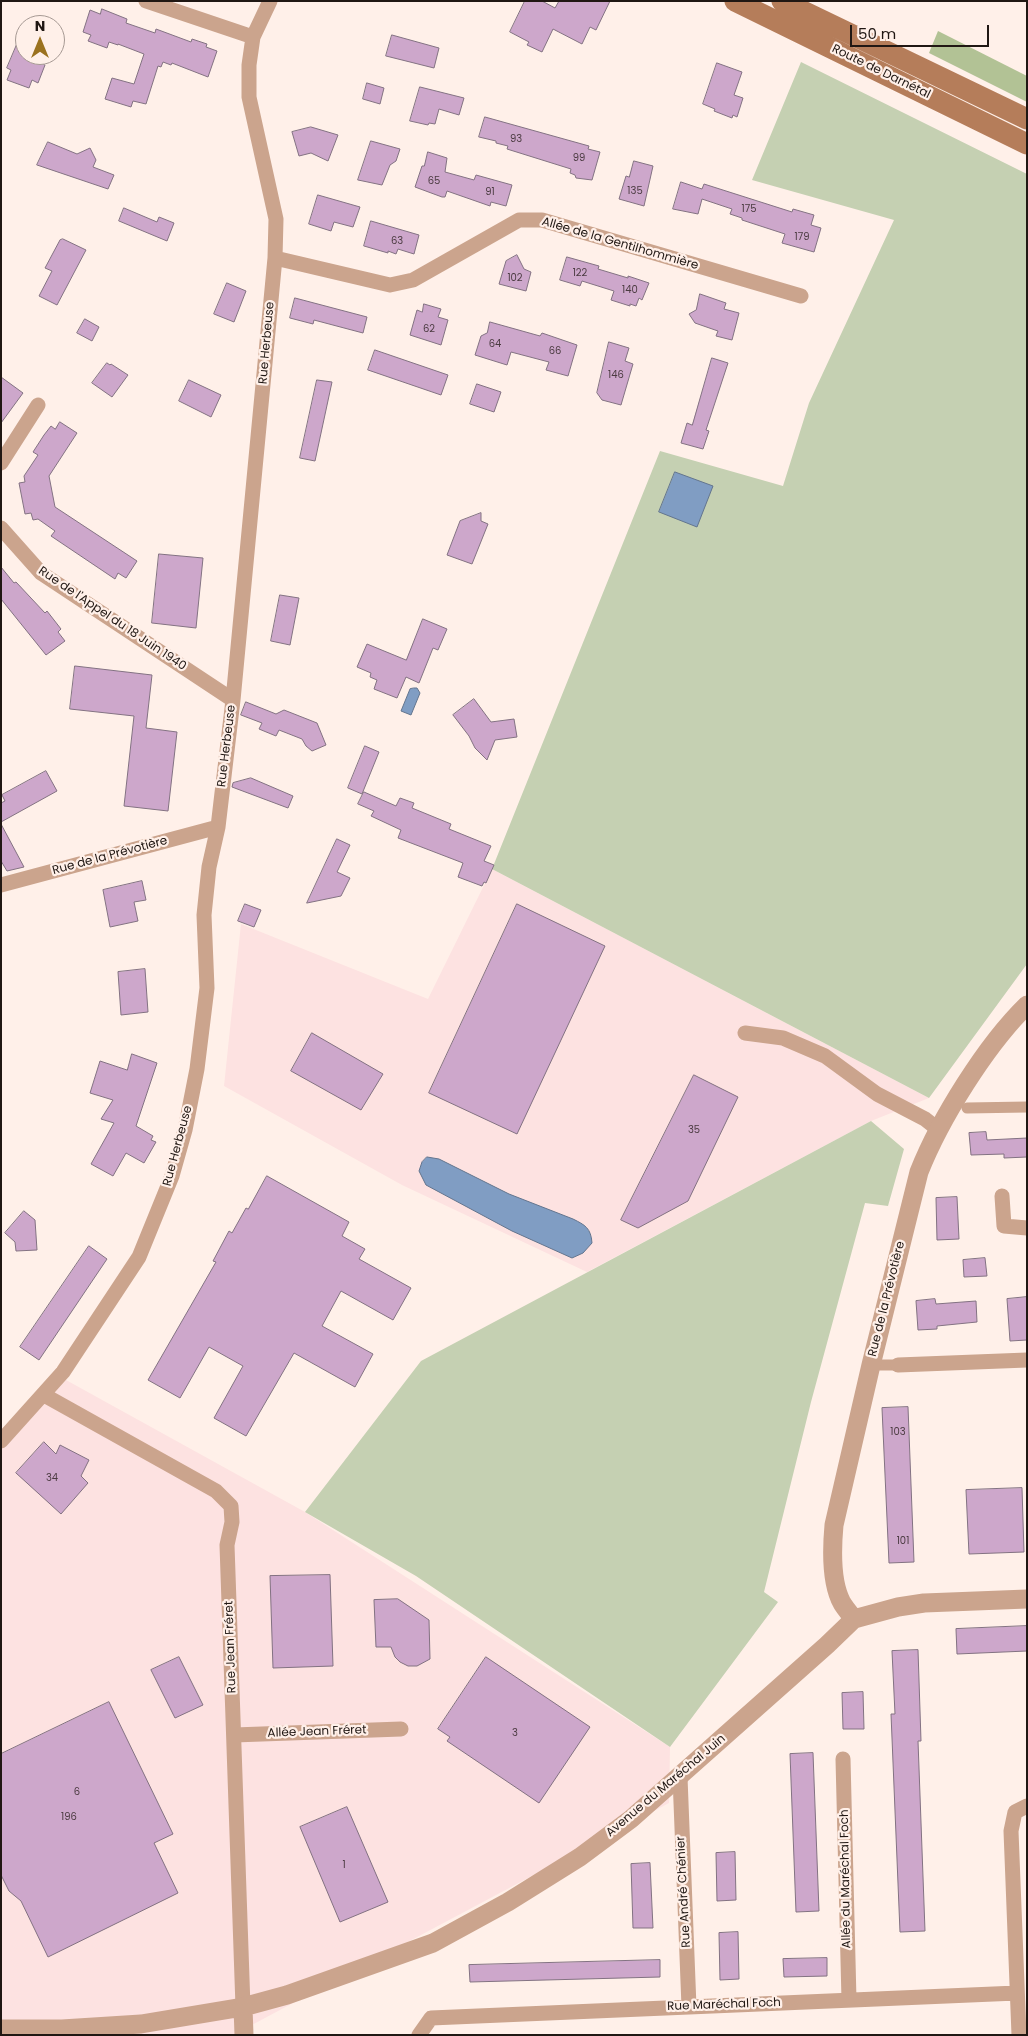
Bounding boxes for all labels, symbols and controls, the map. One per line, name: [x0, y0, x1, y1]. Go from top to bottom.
north arrow: [15, 15, 65, 65]
scale bar: [853, 15, 992, 47]
text: N: [35, 16, 45, 36]
text: 50 m: [858, 23, 896, 44]
street label: Route de Darnétal: [829, 42, 933, 102]
house number: 93: [510, 133, 522, 145]
house number: 99: [573, 152, 585, 164]
house number: 65: [428, 175, 440, 187]
house number: 135: [627, 185, 643, 197]
house number: 91: [485, 186, 495, 198]
house number: 175: [742, 203, 756, 215]
street label: Allée de la Gentilhommière: [540, 215, 700, 273]
house number: 179: [795, 231, 809, 243]
house number: 63: [391, 235, 403, 247]
house number: 122: [573, 267, 587, 279]
house number: 102: [507, 272, 523, 284]
house number: 140: [622, 284, 638, 296]
street label: Rue Herbeuse: [256, 301, 278, 385]
house number: 62: [423, 323, 435, 335]
house number: 64: [489, 338, 501, 350]
house number: 66: [549, 345, 561, 357]
house number: 146: [608, 369, 624, 381]
street label: Rue de l'Appel du 18 Juin 1940: [35, 564, 189, 674]
street label: Rue Herbeuse: [215, 704, 239, 788]
street label: Rue de la Prévotière: [51, 834, 169, 878]
street label: Rue Herbeuse: [160, 1104, 196, 1188]
house number: 35: [688, 1124, 700, 1136]
street label: Rue de la Prévotière: [866, 1240, 908, 1358]
house number: 103: [890, 1426, 906, 1438]
house number: 34: [46, 1472, 58, 1484]
house number: 101: [897, 1535, 909, 1547]
street label: Rue Jean Fréret: [222, 1600, 240, 1694]
street label: Allée Jean Fréret: [267, 1723, 367, 1741]
house number: 3: [512, 1727, 518, 1739]
street label: Avenue du Maréchal Juin: [603, 1732, 729, 1840]
house number: 6: [74, 1786, 80, 1798]
street label: Allée du Maréchal Foch: [838, 1809, 854, 1949]
house number: 196: [61, 1811, 77, 1823]
street label: Rue André Chénier: [674, 1836, 694, 1948]
house number: 1: [342, 1859, 346, 1871]
street label: Rue Maréchal Foch: [667, 1996, 781, 2014]

